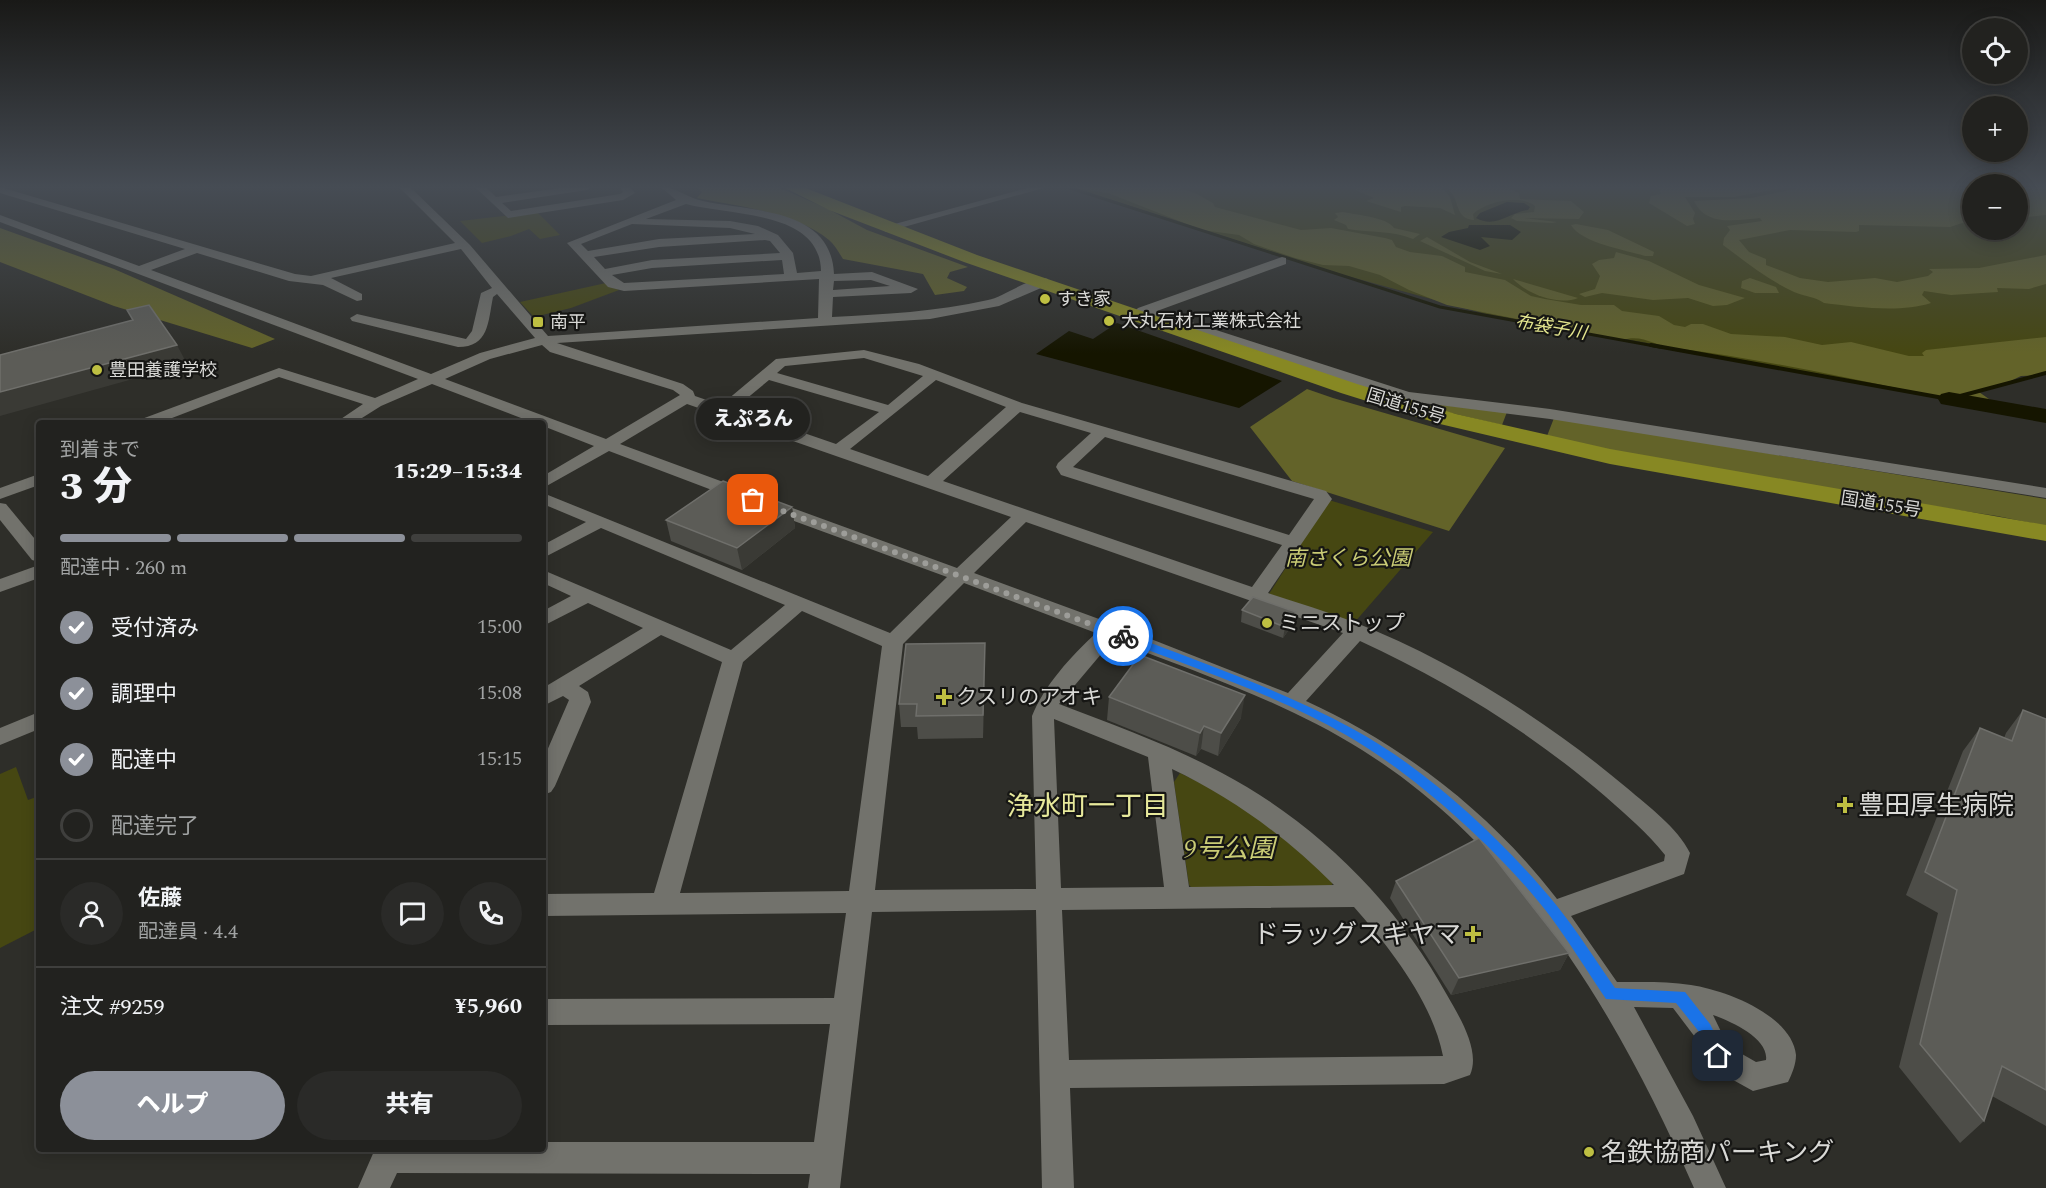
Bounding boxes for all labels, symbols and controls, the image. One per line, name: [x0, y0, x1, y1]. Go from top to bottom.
map controls: [1962, 18, 2028, 240]
button: locate: [1962, 18, 2028, 84]
button: +: [1962, 96, 2028, 162]
button: −: [1962, 174, 2028, 240]
place label: すき家: [1057, 286, 1111, 313]
marker: すき家: [1038, 292, 1052, 306]
place label: 大丸石材工業株式会社: [1121, 308, 1301, 335]
water label: 布袋子川: [1513, 308, 1591, 347]
place label: 南平: [550, 309, 586, 336]
marker: 大丸石材工業株式会社: [1102, 314, 1116, 328]
marker: 南平: [531, 315, 545, 329]
place label: 豊田養護学校: [109, 357, 217, 384]
marker: 豊田養護学校: [90, 363, 104, 377]
street label: 国道155号: [1363, 382, 1449, 431]
callout: えぷろん: [696, 398, 810, 440]
text: えぷろん: [713, 404, 793, 434]
text: 到着まで: [60, 435, 140, 465]
text: 15:29–15:34: [393, 455, 522, 488]
text: 3 分: [60, 458, 132, 517]
pin: [727, 474, 778, 525]
icon: bag: [736, 483, 769, 516]
street label: 国道155号: [1839, 485, 1923, 524]
park label: 南さくら公園: [1285, 543, 1414, 575]
text: 配達中 · 260 m: [60, 553, 187, 583]
courier: [1093, 606, 1153, 666]
place label: ミニストップ: [1279, 608, 1405, 640]
icon: check: [60, 611, 93, 644]
text: 受付済み: [111, 612, 199, 645]
text: 15:00: [477, 612, 522, 642]
marker: ミニストップ: [1260, 616, 1274, 630]
icon: bike: [1107, 620, 1140, 653]
icon: check: [60, 677, 93, 710]
text: 調理中: [111, 678, 177, 711]
text: 15:08: [477, 678, 522, 708]
place label: クスリのアオキ: [956, 682, 1102, 714]
marker: クスリのアオキ: [937, 690, 951, 704]
icon: check: [60, 743, 93, 776]
text: 配達中: [111, 744, 177, 777]
text: 15:15: [477, 744, 522, 774]
district label: 浄水町一丁目: [1007, 786, 1169, 828]
place label: 豊田厚生病院: [1858, 786, 2014, 826]
marker: 豊田厚生病院: [1836, 796, 1854, 814]
text: 配達完了: [111, 810, 199, 843]
park label: 9号公園: [1183, 829, 1278, 869]
button: person: [60, 882, 123, 945]
text: 佐藤: [138, 882, 182, 915]
button: chat: [381, 882, 444, 945]
button: phone: [459, 882, 522, 945]
place label: ドラッグスギヤマ: [1253, 915, 1461, 955]
text: 配達員 · 4.4: [138, 917, 238, 947]
marker: ドラッグスギヤマ: [1466, 927, 1480, 941]
text: ¥5,960: [454, 990, 522, 1023]
text: 注文 #9259: [60, 991, 165, 1024]
pin: [1692, 1030, 1743, 1081]
icon: home: [1701, 1039, 1734, 1072]
button: ヘルプ: [60, 1071, 285, 1140]
button: 共有: [297, 1071, 522, 1140]
place label: 名鉄協商パーキング: [1601, 1133, 1834, 1173]
marker: 名鉄協商パーキング: [1582, 1145, 1596, 1159]

